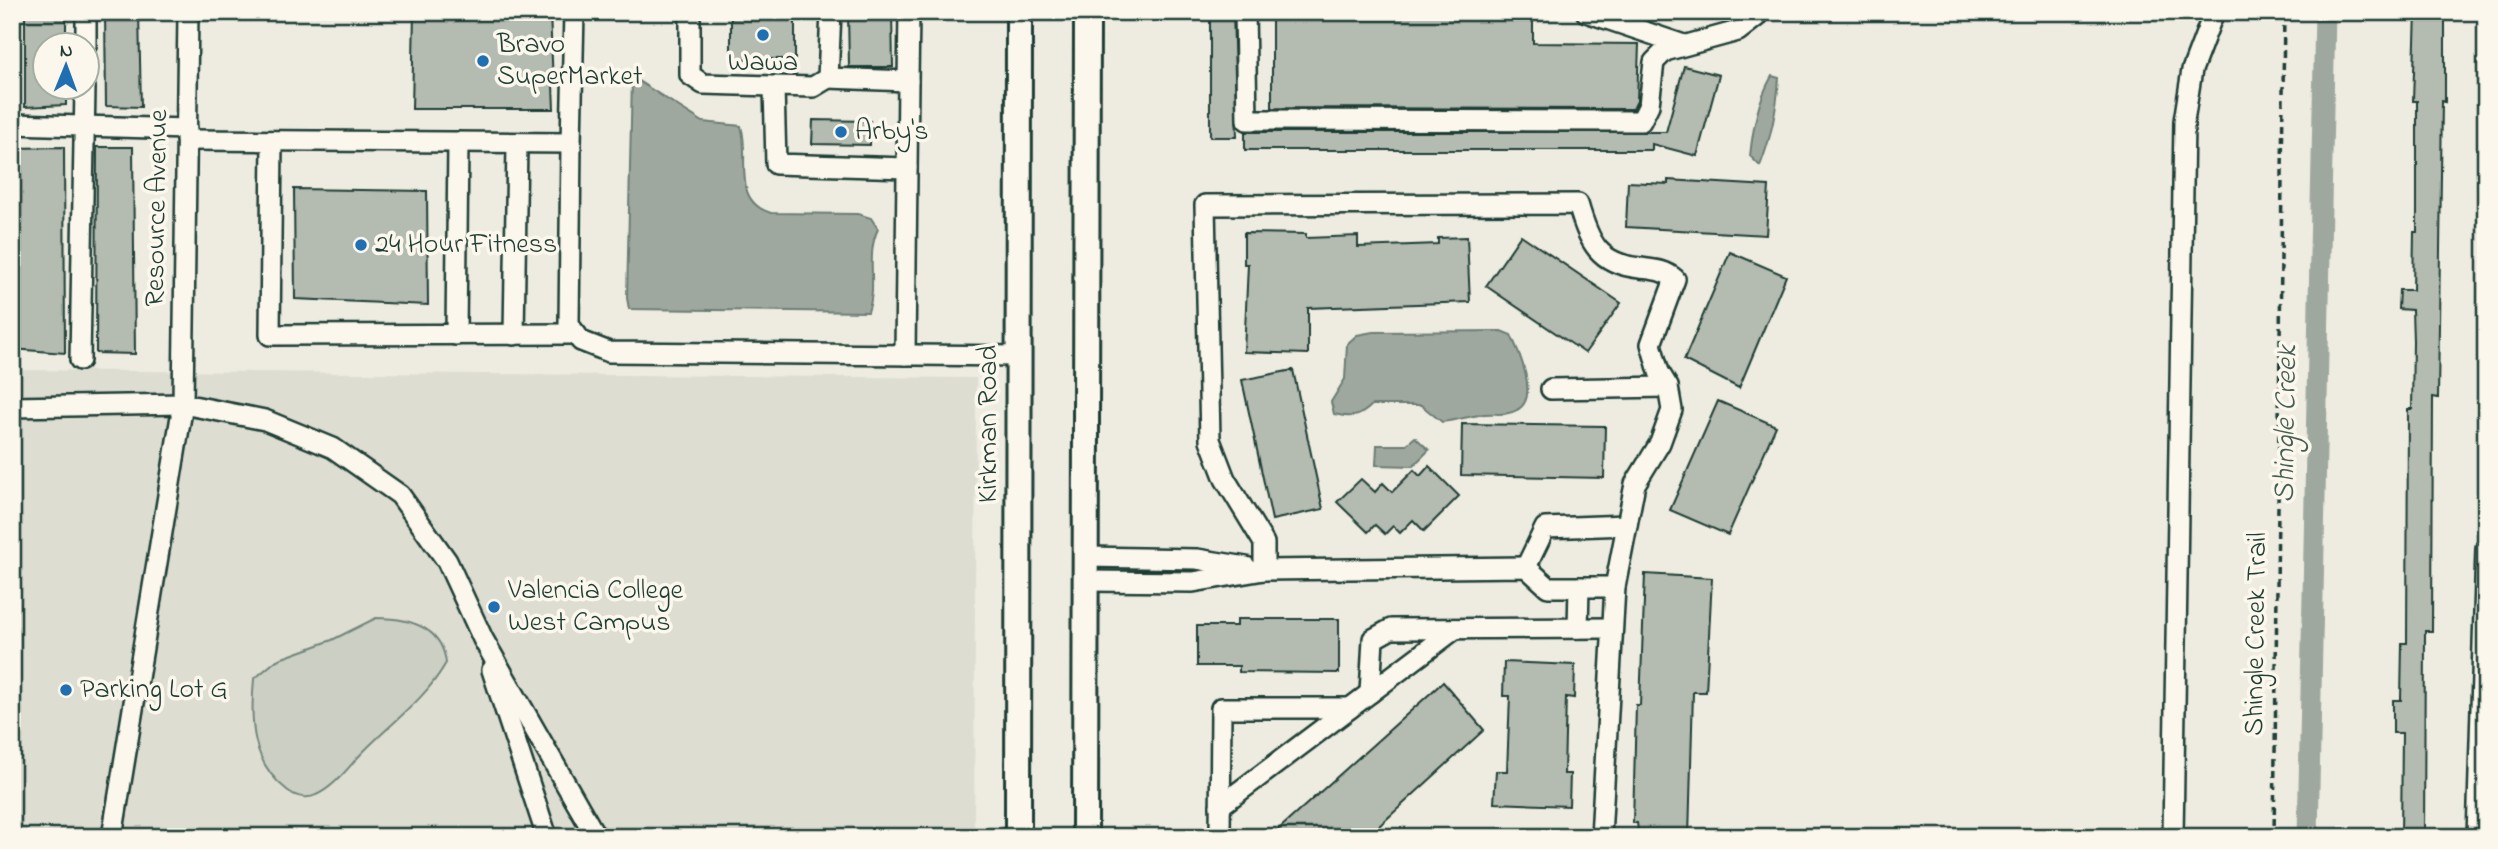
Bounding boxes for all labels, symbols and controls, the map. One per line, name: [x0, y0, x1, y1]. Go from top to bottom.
place label: Bravo SuperMarket: [496, 25, 642, 98]
marker: Wawa: [755, 27, 771, 43]
north arrow: [32, 32, 102, 102]
text: N: [60, 38, 73, 65]
place label: Wawa: [728, 43, 798, 84]
marker: Bravo SuperMarket: [475, 53, 491, 69]
street label: Resource Avenue: [136, 109, 180, 307]
place label: Arby's: [855, 112, 928, 153]
marker: Arby's: [833, 124, 849, 140]
place label: 24 Hour Fitness: [375, 225, 557, 266]
marker: 24 Hour Fitness: [353, 237, 369, 253]
water label: Shingle Creek: [2264, 343, 2310, 503]
street label: Kirkman Road: [969, 345, 1010, 503]
street label: Shingle Creek Trail: [2235, 532, 2279, 736]
place label: Valencia College West Campus: [507, 571, 684, 644]
marker: Valencia College West Campus: [486, 599, 502, 615]
place label: Parking Lot G: [80, 670, 228, 711]
marker: Parking Lot G: [58, 682, 74, 698]

